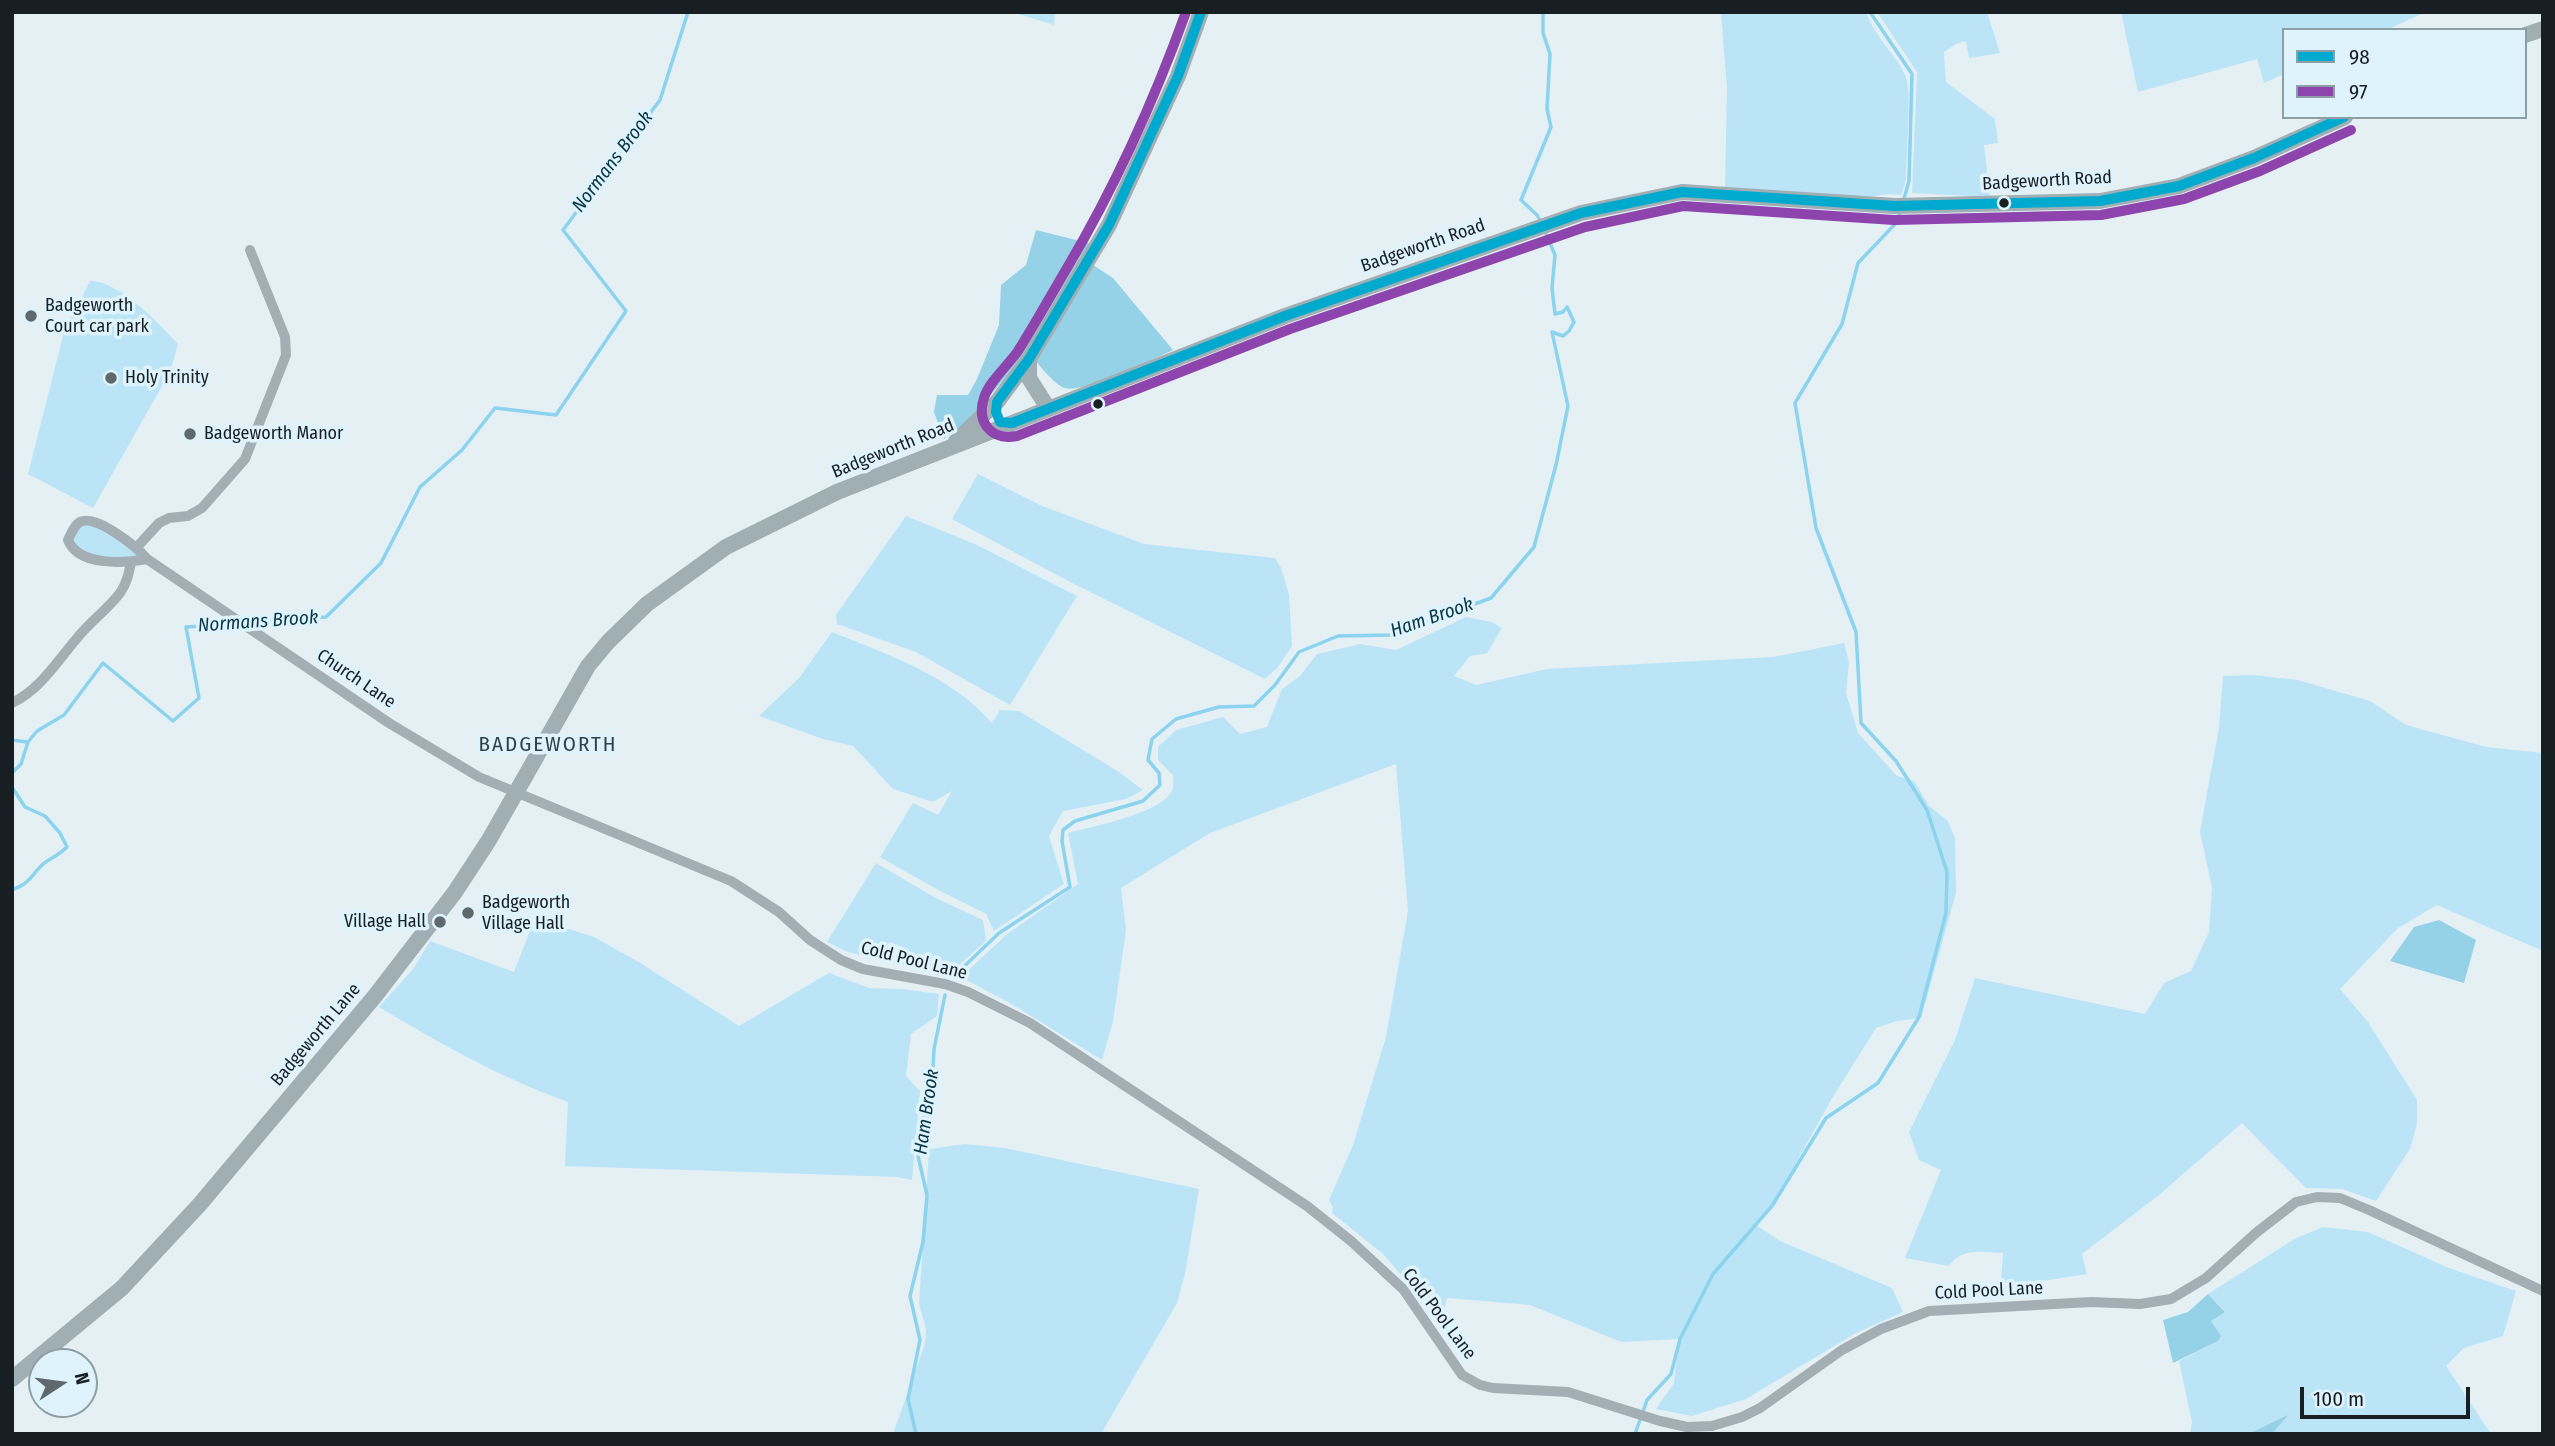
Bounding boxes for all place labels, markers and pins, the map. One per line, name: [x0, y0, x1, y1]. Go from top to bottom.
unlabelled marker: [1997, 196, 2011, 210]
place label: Badgeworth Court car park: [45, 295, 149, 338]
marker: Badgeworth Court car park: [23, 308, 39, 324]
place label: Holy Trinity: [125, 367, 209, 389]
marker: Holy Trinity: [103, 370, 119, 386]
unlabelled marker: [1091, 397, 1105, 411]
place label: Badgeworth Manor: [204, 423, 343, 445]
marker: Badgeworth Manor: [182, 426, 198, 442]
place label: Badgeworth Village Hall: [482, 892, 570, 934]
marker: Badgeworth Village Hall: [460, 905, 476, 921]
place label: Village Hall: [344, 911, 426, 933]
marker: Village Hall: [432, 914, 448, 930]

